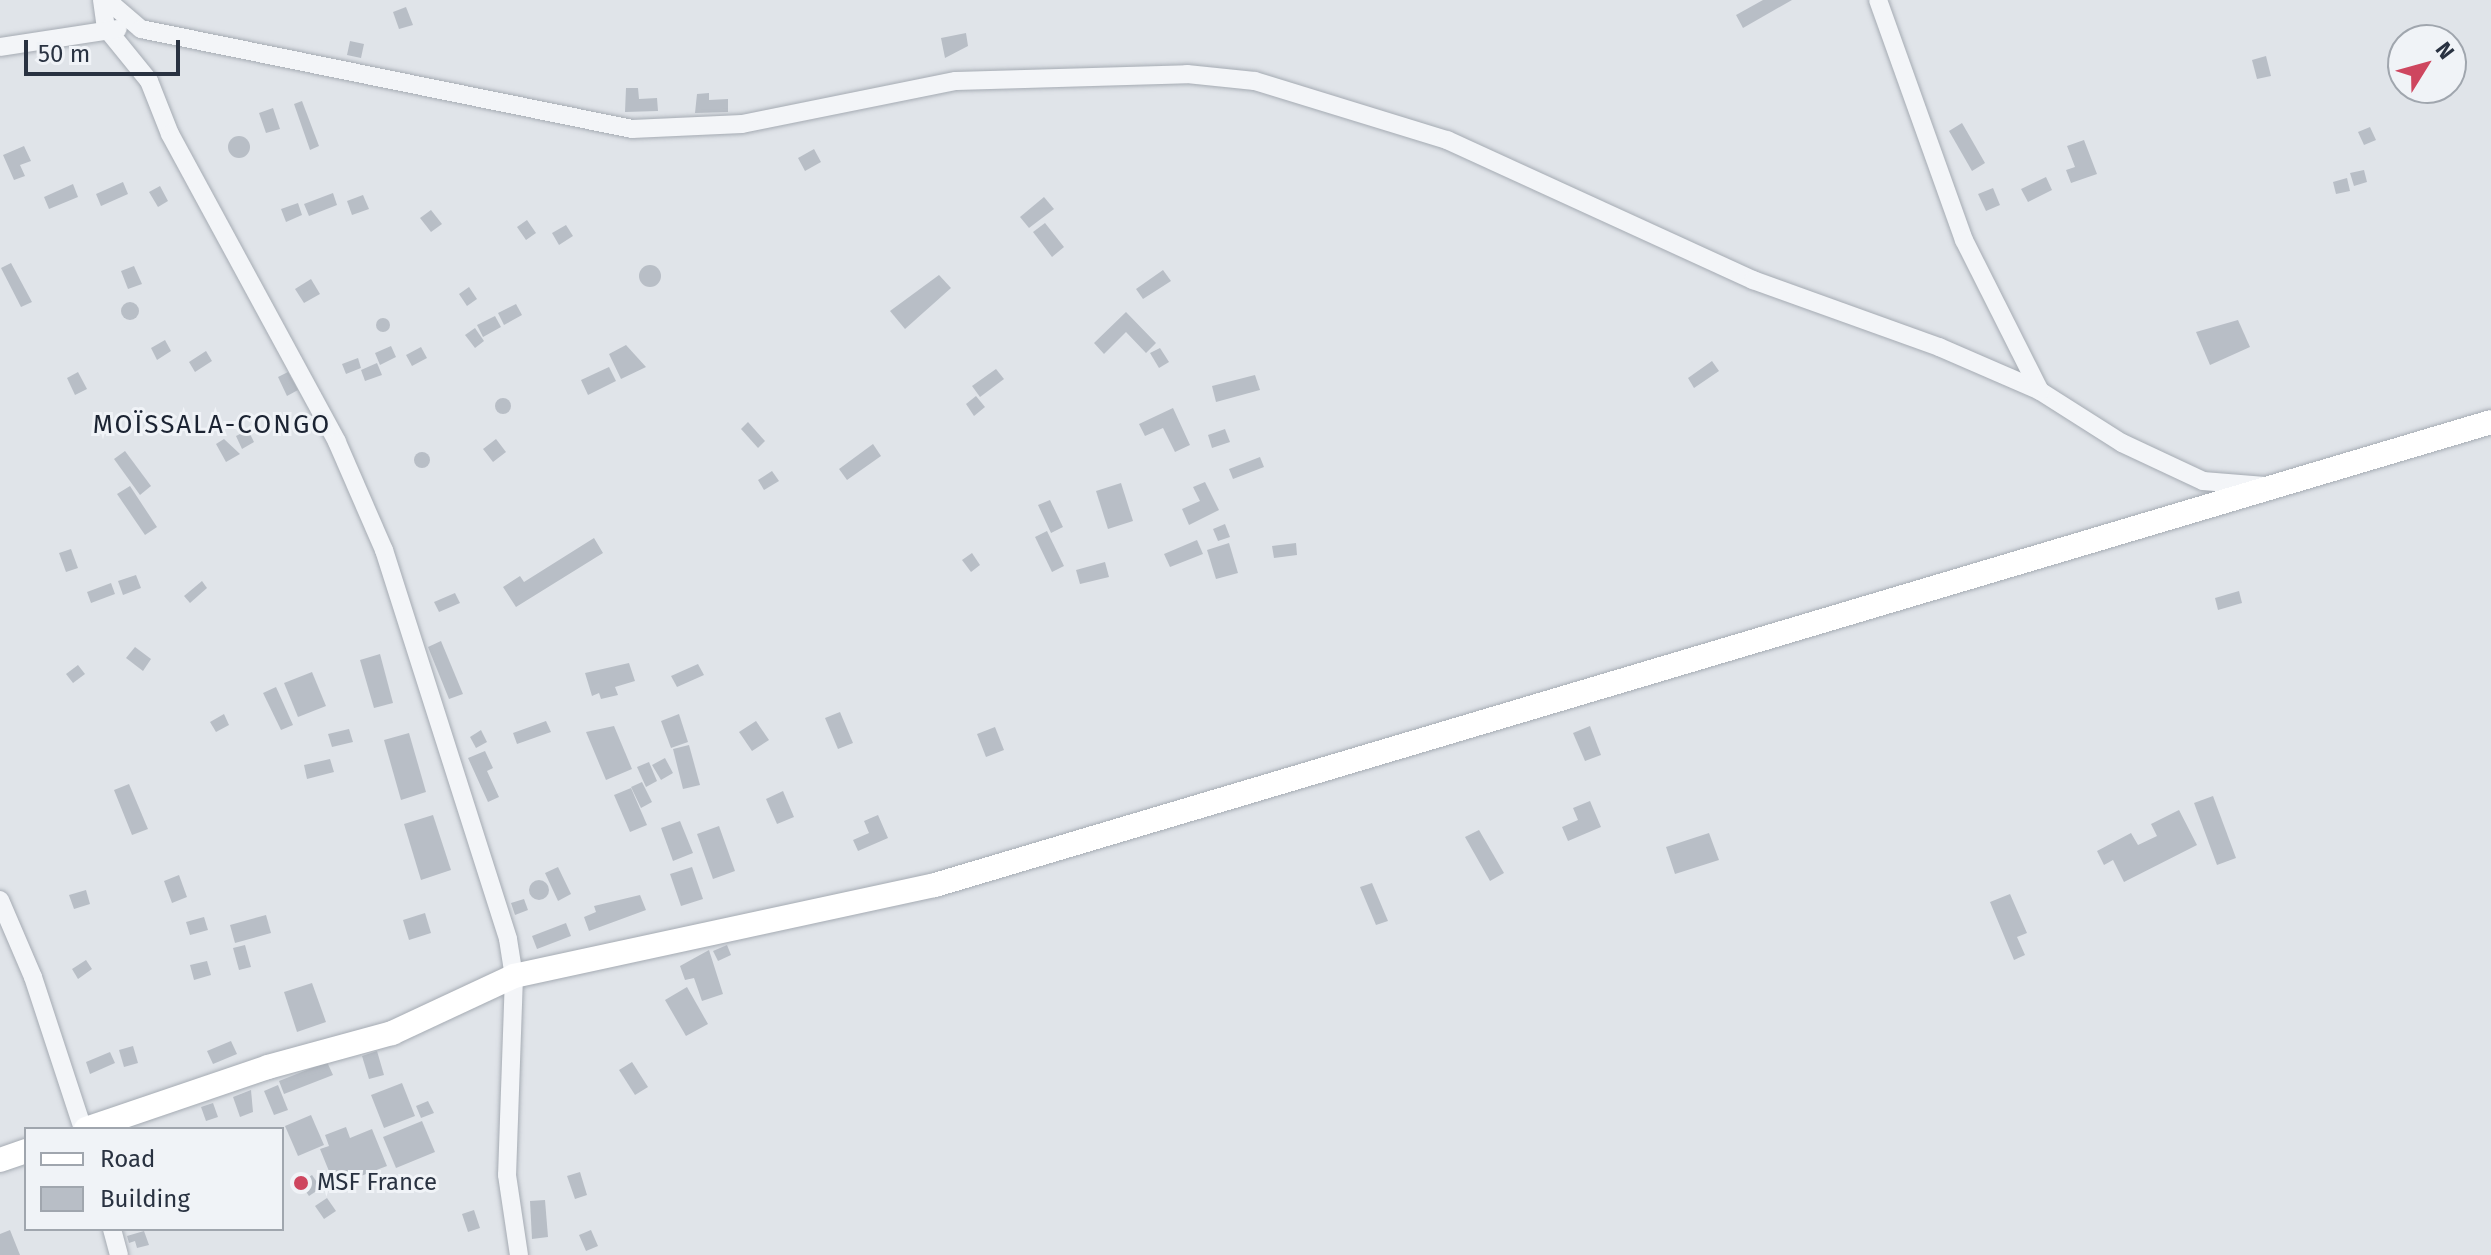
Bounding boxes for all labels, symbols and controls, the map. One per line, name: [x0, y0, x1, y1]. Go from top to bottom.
scale bar: [28, 24, 184, 74]
north arrow: [2387, 24, 2467, 104]
text: N: [2430, 37, 2460, 64]
text: 50 m: [38, 40, 90, 68]
district label: MOÏSSALA-CONGO: [93, 409, 331, 441]
legend: [24, 1127, 284, 1231]
text: Road: [100, 1145, 155, 1173]
place label: MSF France: [317, 1169, 437, 1197]
marker: MSF France: [292, 1174, 310, 1192]
text: Building: [100, 1185, 190, 1213]

